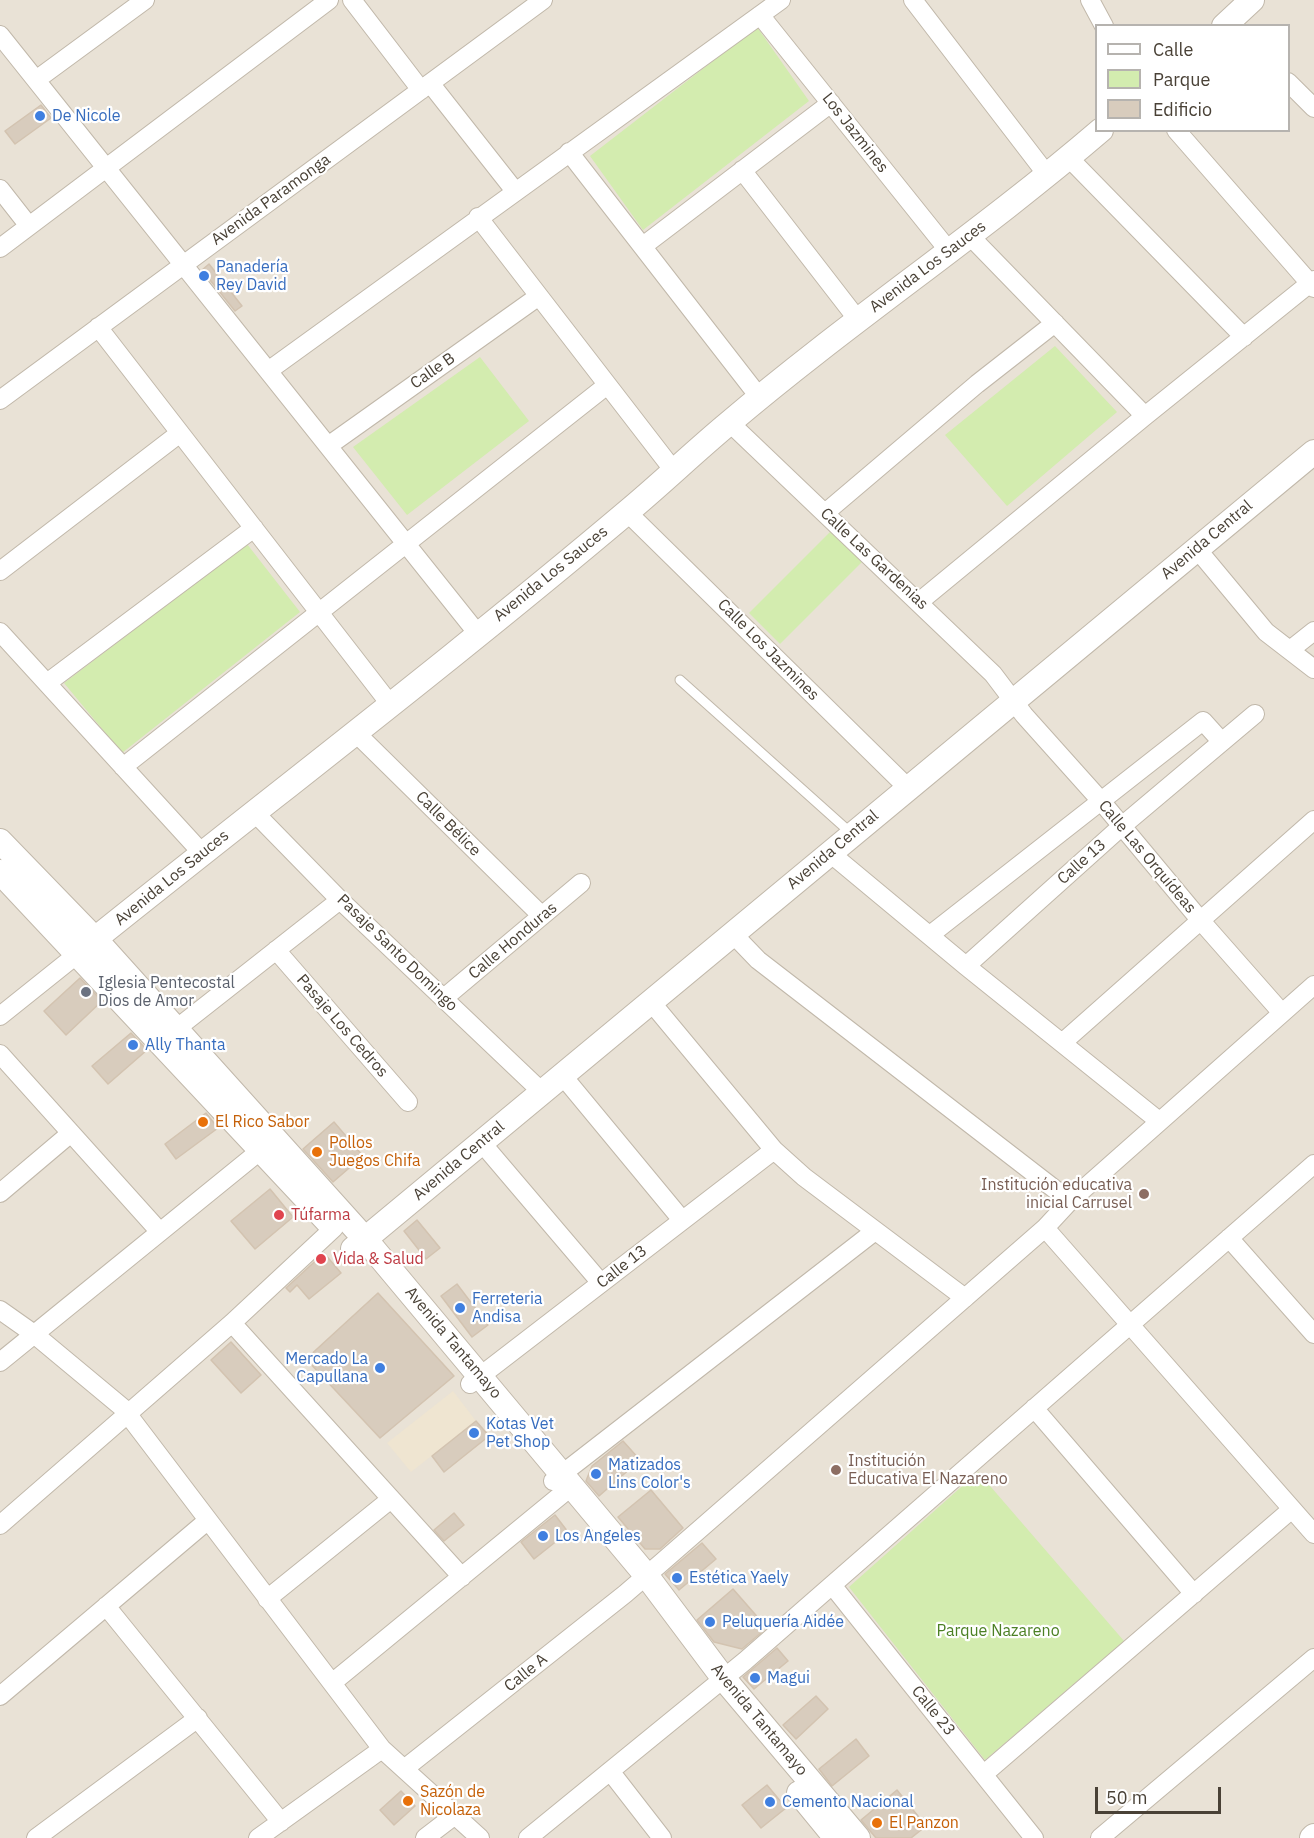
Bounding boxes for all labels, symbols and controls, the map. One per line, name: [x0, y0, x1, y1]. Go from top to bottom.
legend: [1095, 24, 1290, 132]
text: Calle: [1153, 38, 1193, 61]
text: Parque: [1153, 68, 1210, 91]
street label: Los Jazmines: [818, 89, 892, 177]
text: Edificio: [1153, 98, 1212, 121]
place label: De Nicole: [52, 106, 121, 126]
marker: De Nicole: [33, 109, 47, 123]
street label: Avenida Paramonga: [208, 150, 334, 250]
street label: Avenida Los Sauces: [866, 217, 990, 317]
place label: Panadería Rey David: [216, 257, 288, 295]
marker: Panadería Rey David: [197, 269, 211, 283]
street label: Calle B: [407, 349, 459, 393]
street label: Avenida Central: [1157, 496, 1257, 584]
street label: Calle Las Gardenias: [816, 504, 932, 614]
street label: Avenida Los Sauces: [490, 522, 612, 626]
street label: Calle Los Jazmines: [713, 595, 823, 705]
street label: Calle Bélice: [412, 788, 484, 860]
street label: Calle Las Orquídeas: [1094, 797, 1200, 917]
street label: Avenida Central: [783, 806, 883, 894]
street label: Avenida Los Sauces: [111, 826, 233, 930]
street label: Calle 13: [1054, 835, 1110, 889]
street label: Pasaje Santo Domingo: [333, 890, 461, 1016]
street label: Calle Honduras: [465, 898, 561, 984]
street label: Pasaje Los Cedros: [292, 971, 392, 1081]
place label: Iglesia Pentecostal Dios de Amor: [98, 973, 235, 1011]
marker: Iglesia Pentecostal Dios de Amor: [79, 985, 93, 999]
place label: Ally Thanta: [145, 1035, 226, 1055]
marker: Ally Thanta: [126, 1038, 140, 1052]
place label: El Rico Sabor: [215, 1112, 309, 1132]
marker: El Rico Sabor: [196, 1115, 210, 1129]
street label: Avenida Central: [409, 1117, 509, 1205]
place label: Pollos Juegos Chifa: [329, 1133, 421, 1171]
marker: Pollos Juegos Chifa: [310, 1145, 324, 1159]
place label: Institución educativa inicial Carrusel: [981, 1175, 1132, 1213]
marker: Institución educativa inicial Carrusel: [1137, 1187, 1151, 1201]
place label: Túfarma: [291, 1205, 351, 1225]
marker: Túfarma: [272, 1208, 286, 1222]
street label: Calle 13: [593, 1241, 651, 1293]
place label: Vida & Salud: [333, 1249, 424, 1269]
marker: Vida & Salud: [314, 1252, 328, 1266]
street label: Avenida Tantamayo: [401, 1283, 505, 1403]
place label: Ferreteria Andisa: [472, 1289, 543, 1327]
marker: Ferreteria Andisa: [453, 1301, 467, 1315]
place label: Mercado La Capullana: [285, 1349, 368, 1387]
marker: Mercado La Capullana: [373, 1361, 387, 1375]
place label: Kotas Vet Pet Shop: [486, 1414, 554, 1452]
marker: Kotas Vet Pet Shop: [467, 1426, 481, 1440]
place label: Institución Educativa El Nazareno: [848, 1451, 1008, 1489]
place label: Matizados Lins Color's: [608, 1455, 691, 1493]
marker: Institución Educativa El Nazareno: [829, 1463, 843, 1477]
marker: Matizados Lins Color's: [589, 1467, 603, 1481]
place label: Los Angeles: [555, 1526, 641, 1546]
marker: Los Angeles: [536, 1529, 550, 1543]
place label: Estética Yaely: [689, 1568, 789, 1588]
marker: Estética Yaely: [670, 1571, 684, 1585]
place label: Peluquería Aidée: [722, 1612, 844, 1632]
marker: Peluquería Aidée: [703, 1615, 717, 1629]
park label: Parque Nazareno: [936, 1621, 1060, 1641]
street label: Calle A: [501, 1650, 551, 1696]
street label: Avenida Tantamayo: [707, 1660, 811, 1780]
place label: Magui: [767, 1668, 810, 1688]
marker: Magui: [748, 1671, 762, 1685]
street label: Calle 23: [907, 1682, 959, 1740]
scale bar: [1098, 1775, 1224, 1813]
place label: Sazón de Nicolaza: [420, 1782, 485, 1820]
text: 50 m: [1106, 1786, 1148, 1809]
place label: Cemento Nacional: [782, 1792, 914, 1812]
marker: Sazón de Nicolaza: [401, 1794, 415, 1808]
marker: Cemento Nacional: [763, 1795, 777, 1809]
place label: El Panzon: [889, 1813, 959, 1833]
marker: El Panzon: [870, 1816, 884, 1830]

